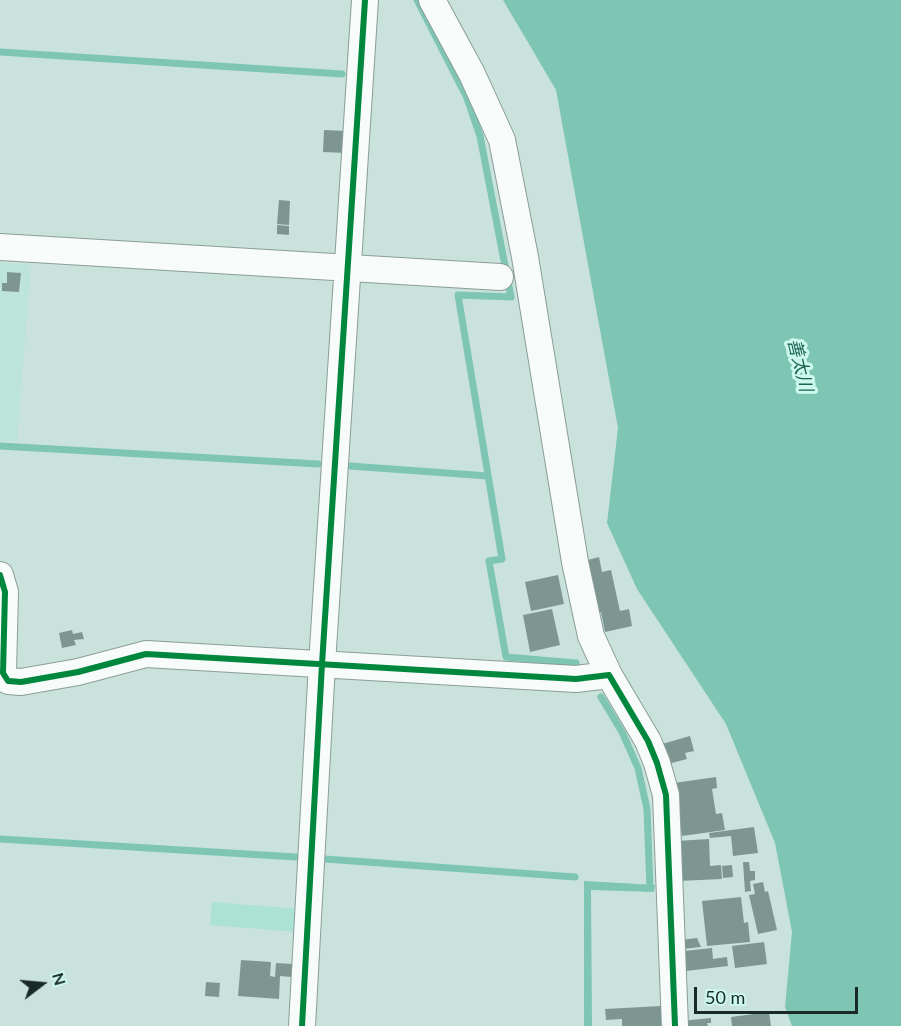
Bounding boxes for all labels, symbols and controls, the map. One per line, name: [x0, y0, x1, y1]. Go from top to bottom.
water label: 善太川: [783, 336, 817, 394]
north arrow: [12, 954, 72, 1014]
text: N: [49, 970, 71, 987]
scale bar: [697, 975, 860, 1013]
text: 50 m: [705, 986, 745, 1008]

